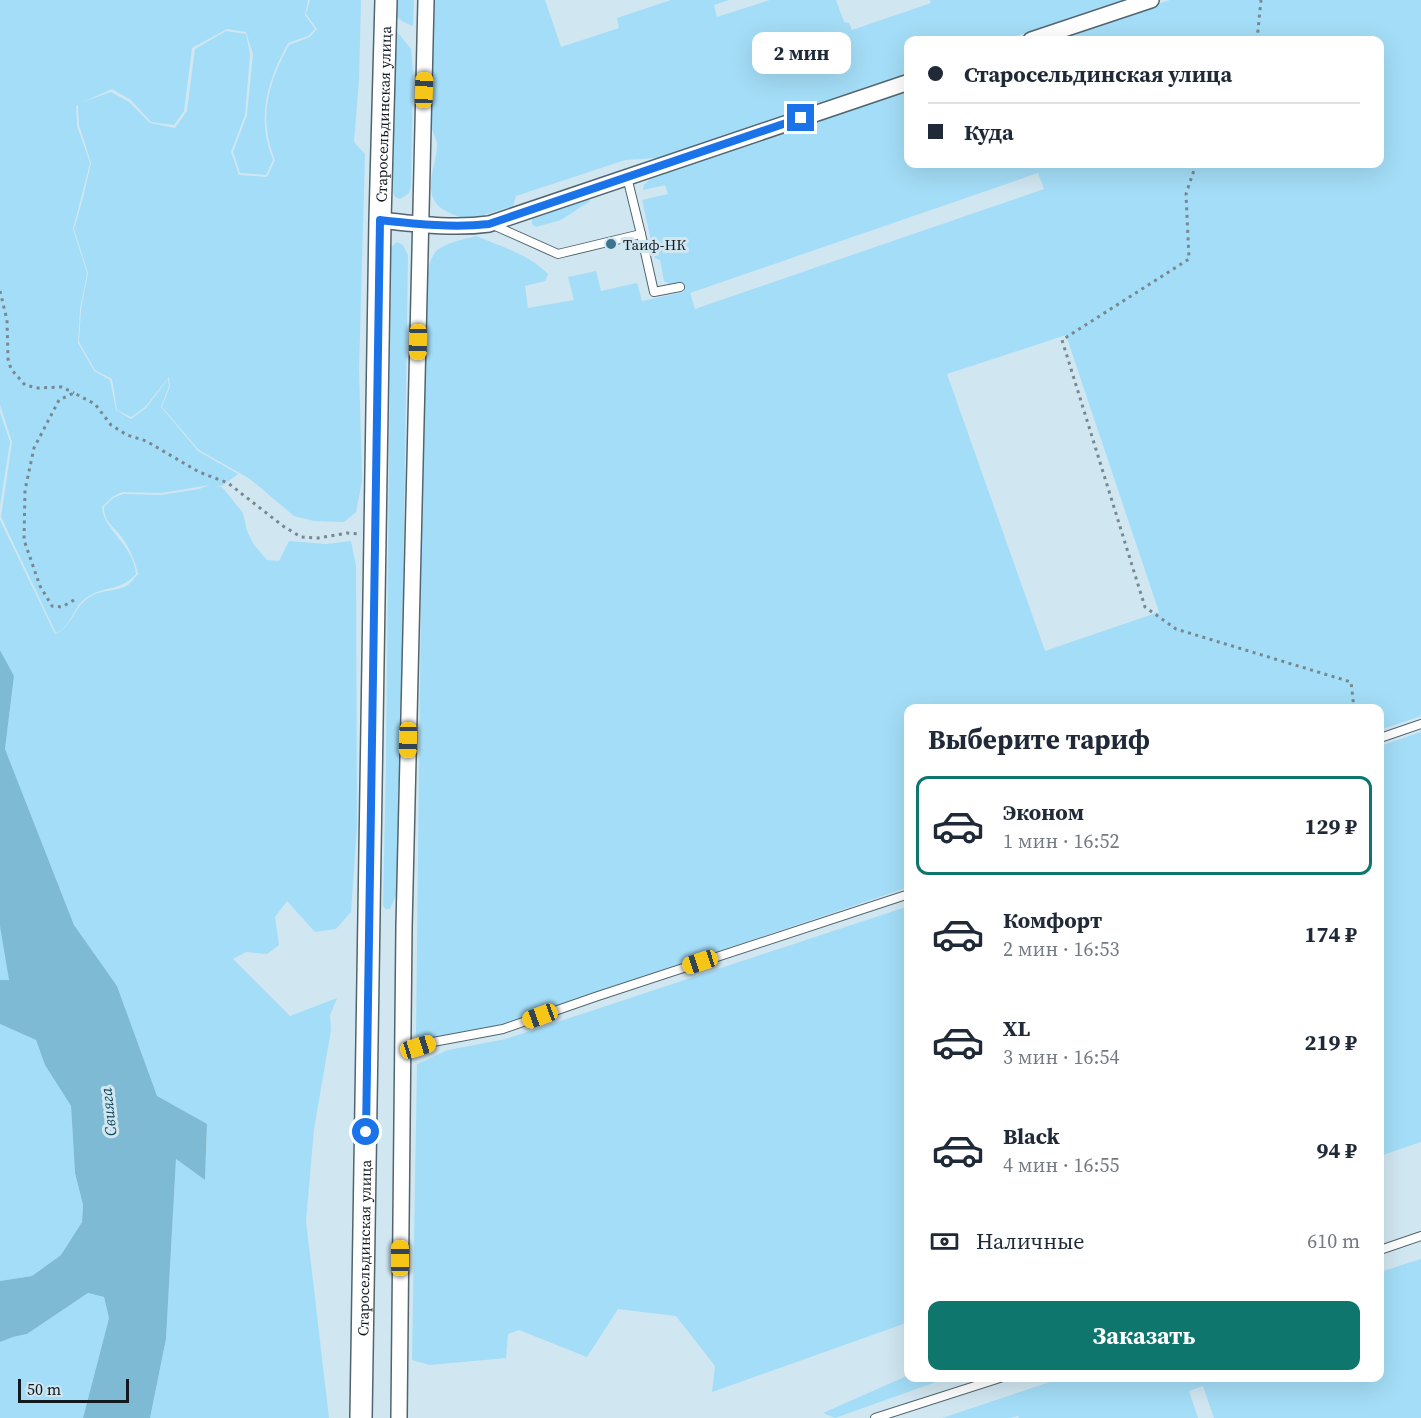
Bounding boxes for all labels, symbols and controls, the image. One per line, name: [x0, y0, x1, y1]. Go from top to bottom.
street label: Старосельдинская улица: [370, 25, 396, 203]
callout: 2 мин: [752, 31, 850, 73]
text: 2 мин: [774, 39, 829, 67]
text: Старосельдинская улица: [964, 59, 1232, 89]
car: [414, 72, 434, 108]
route end: [787, 104, 814, 131]
text: Куда: [964, 117, 1014, 147]
place label: Таиф-НК: [623, 234, 686, 255]
marker: Таиф-НК: [604, 237, 618, 251]
car: [409, 324, 427, 360]
text: Выберите тариф: [928, 721, 1150, 758]
car: [399, 722, 417, 758]
text: Эконом: [1003, 797, 1084, 827]
icon: car: [931, 799, 985, 853]
text: 129 ₽: [1305, 811, 1357, 841]
text: 1 мин · 16:52: [1003, 827, 1119, 855]
text: Комфорт: [1003, 905, 1102, 935]
icon: car: [931, 907, 985, 961]
text: 174 ₽: [1305, 919, 1357, 949]
text: 2 мин · 16:53: [1003, 935, 1119, 963]
car: [680, 948, 720, 976]
car: [520, 1001, 560, 1031]
text: XL: [1003, 1013, 1030, 1043]
icon: car: [931, 1015, 985, 1069]
text: 219 ₽: [1305, 1027, 1357, 1057]
car: [398, 1033, 438, 1061]
text: 3 мин · 16:54: [1003, 1043, 1119, 1071]
water label: Свияга: [94, 1086, 121, 1137]
route start: [352, 1118, 379, 1145]
text: Black: [1003, 1121, 1060, 1151]
icon: car: [931, 1123, 985, 1177]
text: 94 ₽: [1317, 1135, 1357, 1165]
text: 4 мин · 16:55: [1003, 1151, 1119, 1179]
street label: Старосельдинская улица: [352, 1159, 376, 1336]
icon: cash: [928, 1225, 961, 1258]
text: Наличные: [976, 1226, 1085, 1256]
text: 610 m: [1307, 1227, 1360, 1255]
car: [391, 1240, 409, 1276]
button: Заказать: [928, 1301, 1360, 1370]
scale bar: [18, 1376, 129, 1404]
text: 50 m: [27, 1378, 61, 1400]

